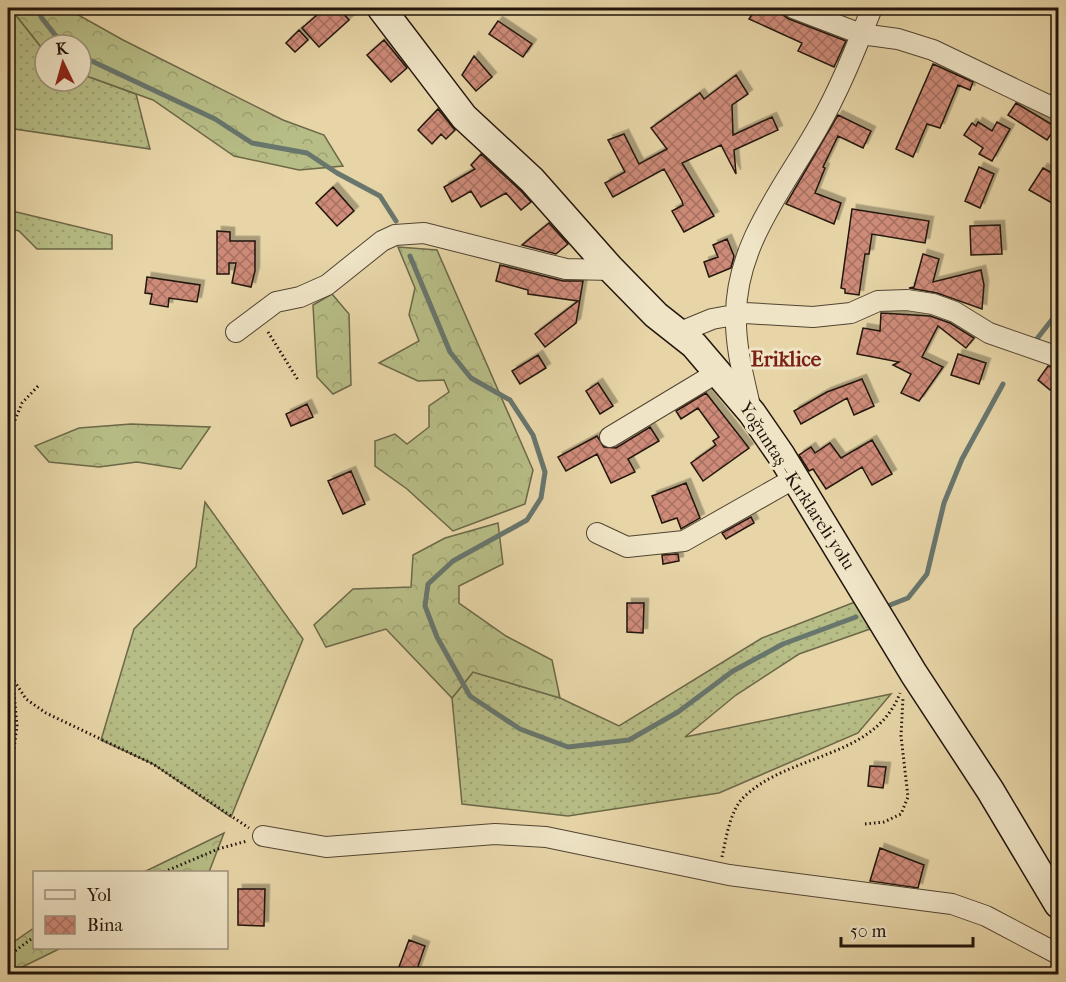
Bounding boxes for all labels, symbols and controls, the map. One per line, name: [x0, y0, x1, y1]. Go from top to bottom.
north arrow: [33, 33, 93, 93]
text: K: [55, 38, 70, 59]
district label: Eriklice: [751, 347, 822, 371]
street label: Yoğuntaş - Kırklareli yolu: [734, 397, 859, 574]
legend: [33, 871, 228, 949]
text: Yol: [86, 885, 112, 906]
scale bar: [841, 910, 973, 948]
text: Bina: [87, 915, 123, 936]
text: 50 m: [850, 921, 887, 942]

